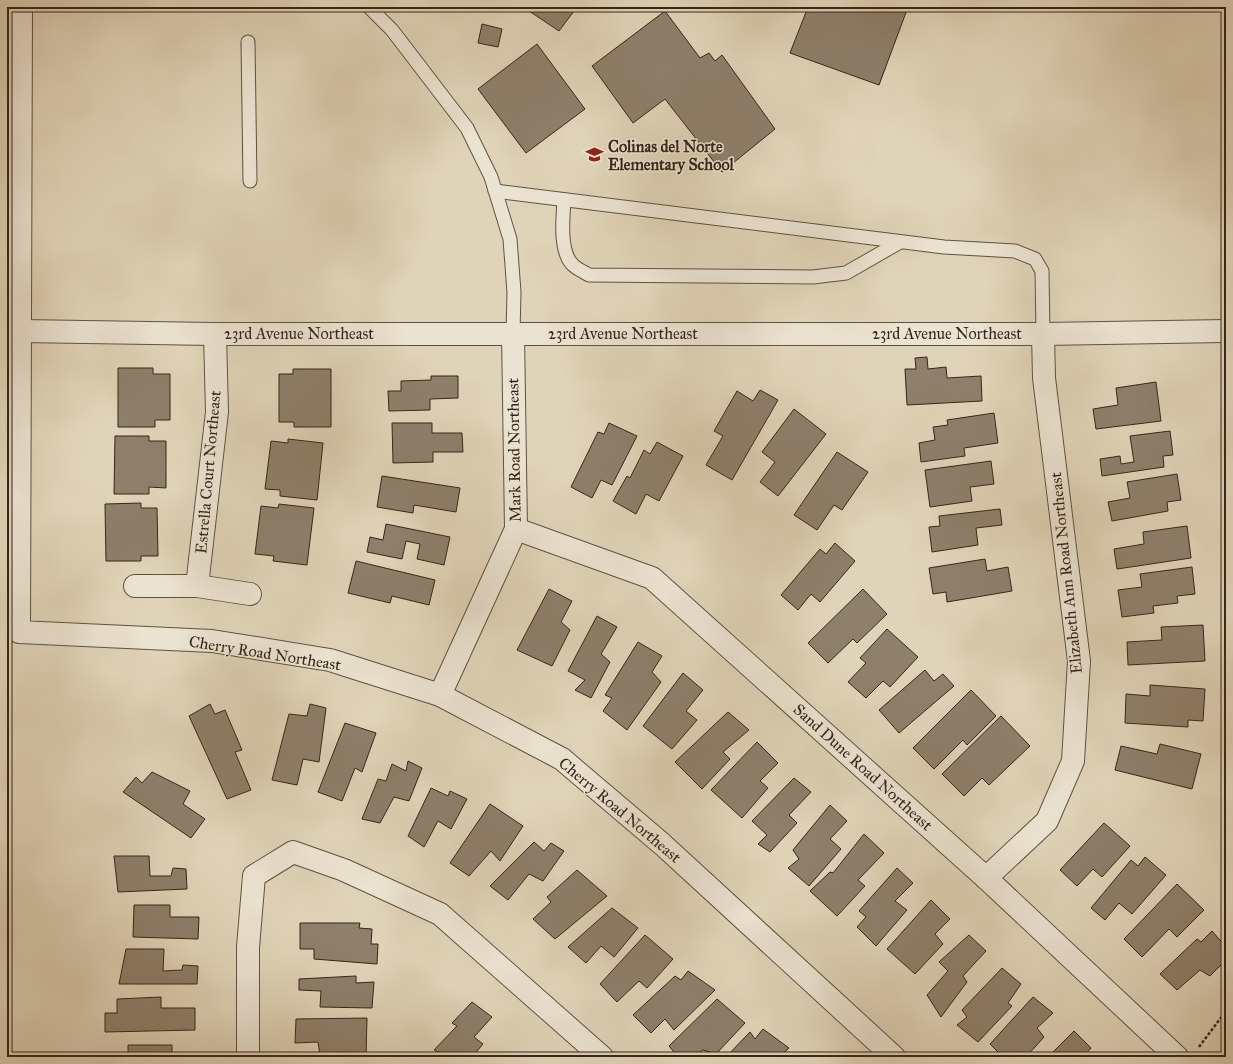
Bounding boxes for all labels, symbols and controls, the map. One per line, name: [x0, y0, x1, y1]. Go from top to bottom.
place label: Colinas del Norte Elementary School: [608, 137, 734, 175]
school or university icon: Colinas del Norte Elementary School: [585, 145, 605, 165]
street label: 23rd Avenue Northeast: [224, 324, 374, 343]
street label: 23rd Avenue Northeast: [548, 324, 698, 343]
street label: 23rd Avenue Northeast: [872, 324, 1022, 343]
street label: Mark Road Northeast: [503, 377, 525, 522]
street label: Estrella Court Northeast: [191, 389, 225, 554]
street label: Elizabeth Ann Road Northeast: [1046, 471, 1086, 675]
street label: Cherry Road Northeast: [188, 632, 343, 674]
street label: Sand Dune Road Northeast: [790, 700, 937, 835]
street label: Cherry Road Northeast: [555, 753, 685, 867]

